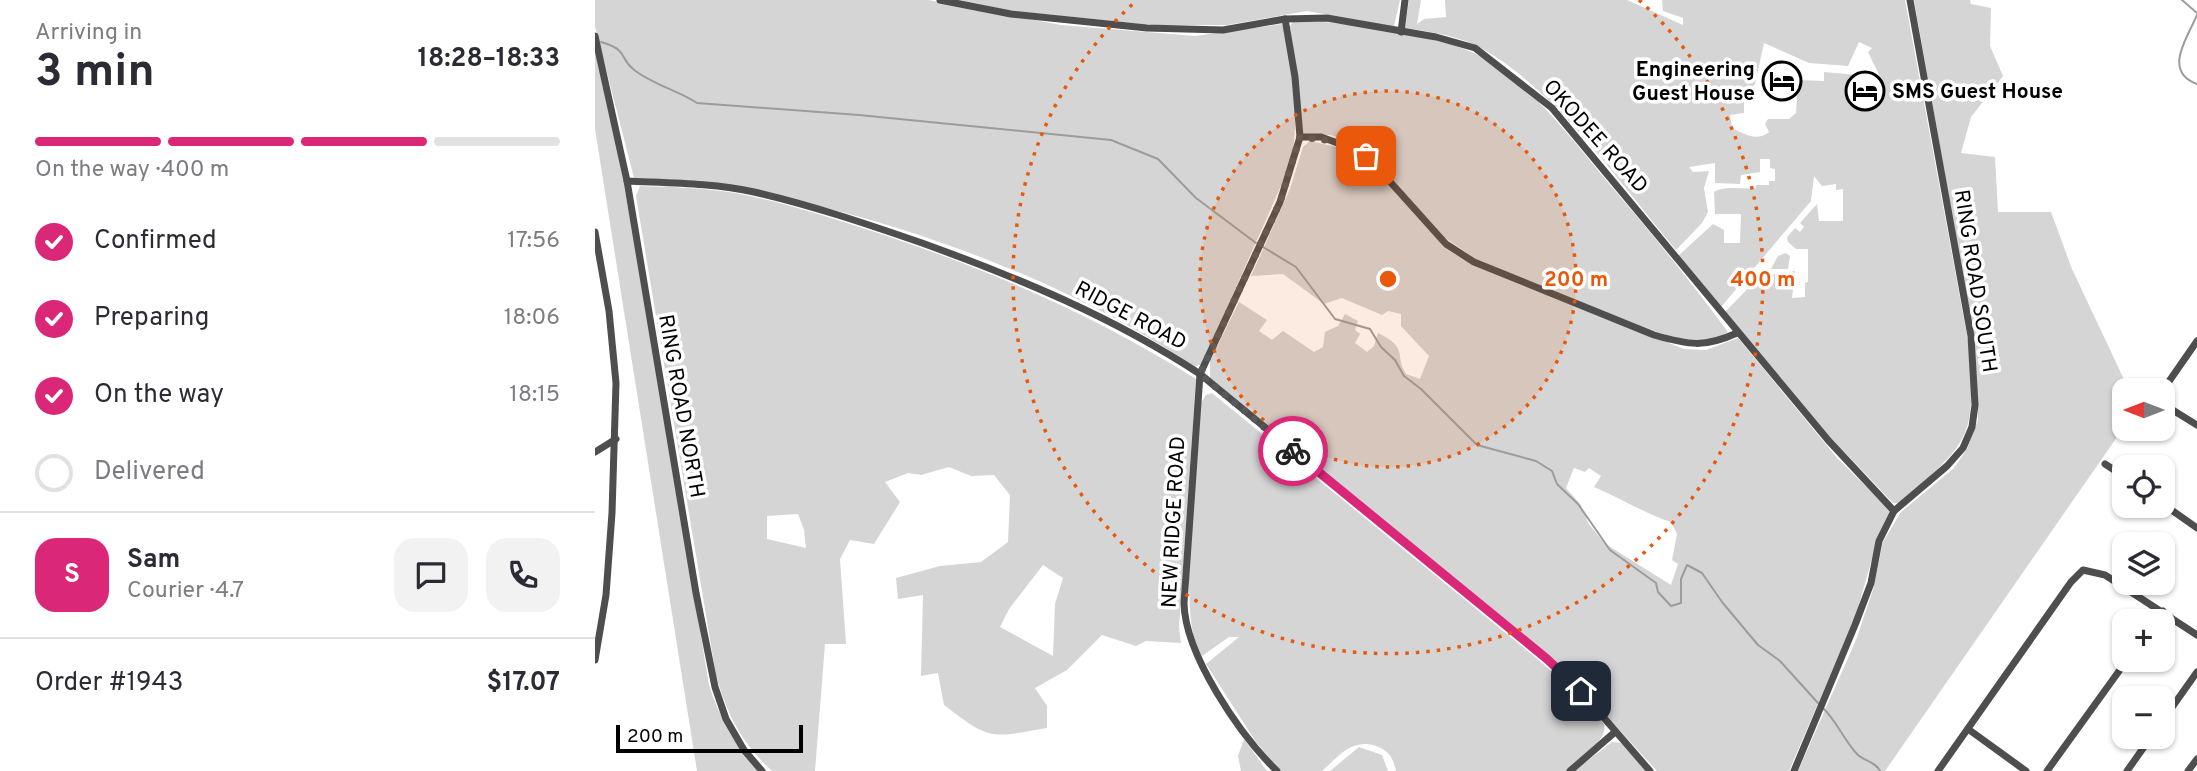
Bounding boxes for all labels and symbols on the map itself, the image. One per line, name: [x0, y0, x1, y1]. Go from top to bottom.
place label: Engineering Guest House: [1632, 57, 1755, 108]
hotel icon: Engineering Guest House: [1761, 60, 1803, 102]
hotel icon: SMS Guest House: [1844, 70, 1886, 112]
street label: OKODEE ROAD: [1537, 74, 1653, 200]
place label: SMS Guest House: [1892, 79, 2063, 106]
pin: [1336, 126, 1396, 186]
street label: RING ROAD SOUTH: [1947, 188, 2002, 375]
centre of rings: [1376, 267, 1400, 291]
text: 200 m: [1544, 267, 1608, 294]
text: 400 m: [1731, 267, 1795, 294]
street label: RIDGE ROAD: [1070, 276, 1191, 357]
street label: RING ROAD NORTH: [651, 312, 710, 500]
north arrow: [2112, 378, 2175, 441]
courier: [1258, 416, 1328, 486]
street label: NEW RIDGE ROAD: [1157, 436, 1192, 609]
pin: [1551, 661, 1611, 721]
scale bar: [616, 722, 803, 754]

